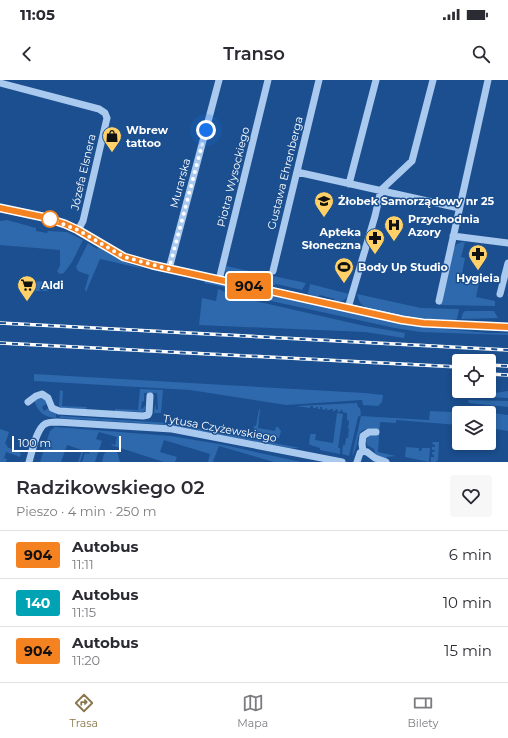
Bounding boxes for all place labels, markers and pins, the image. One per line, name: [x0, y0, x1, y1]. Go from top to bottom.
place label: Wbrew tattoo: [126, 123, 169, 150]
shop icon: Wbrew tattoo: [101, 125, 123, 153]
school or university icon: Żłobek Samorządowy nr 25: [313, 190, 335, 218]
place label: Żłobek Samorządowy nr 25: [338, 194, 495, 208]
unlabelled marker: [41, 210, 59, 228]
place label: Przychodnia Azory: [407, 212, 480, 239]
hospital icon: Przychodnia Azory: [383, 214, 405, 242]
place label: Apteka Słoneczna: [302, 225, 361, 252]
pharmacy icon: Apteka Słoneczna: [364, 227, 386, 255]
pharmacy icon: Hygieia: [467, 243, 489, 271]
sports icon: Body Up Studio: [333, 256, 355, 284]
place label: Body Up Studio: [358, 260, 448, 274]
place label: Hygieia: [456, 271, 500, 285]
supermarket icon: Aldi: [16, 274, 38, 302]
place label: Aldi: [40, 278, 64, 292]

